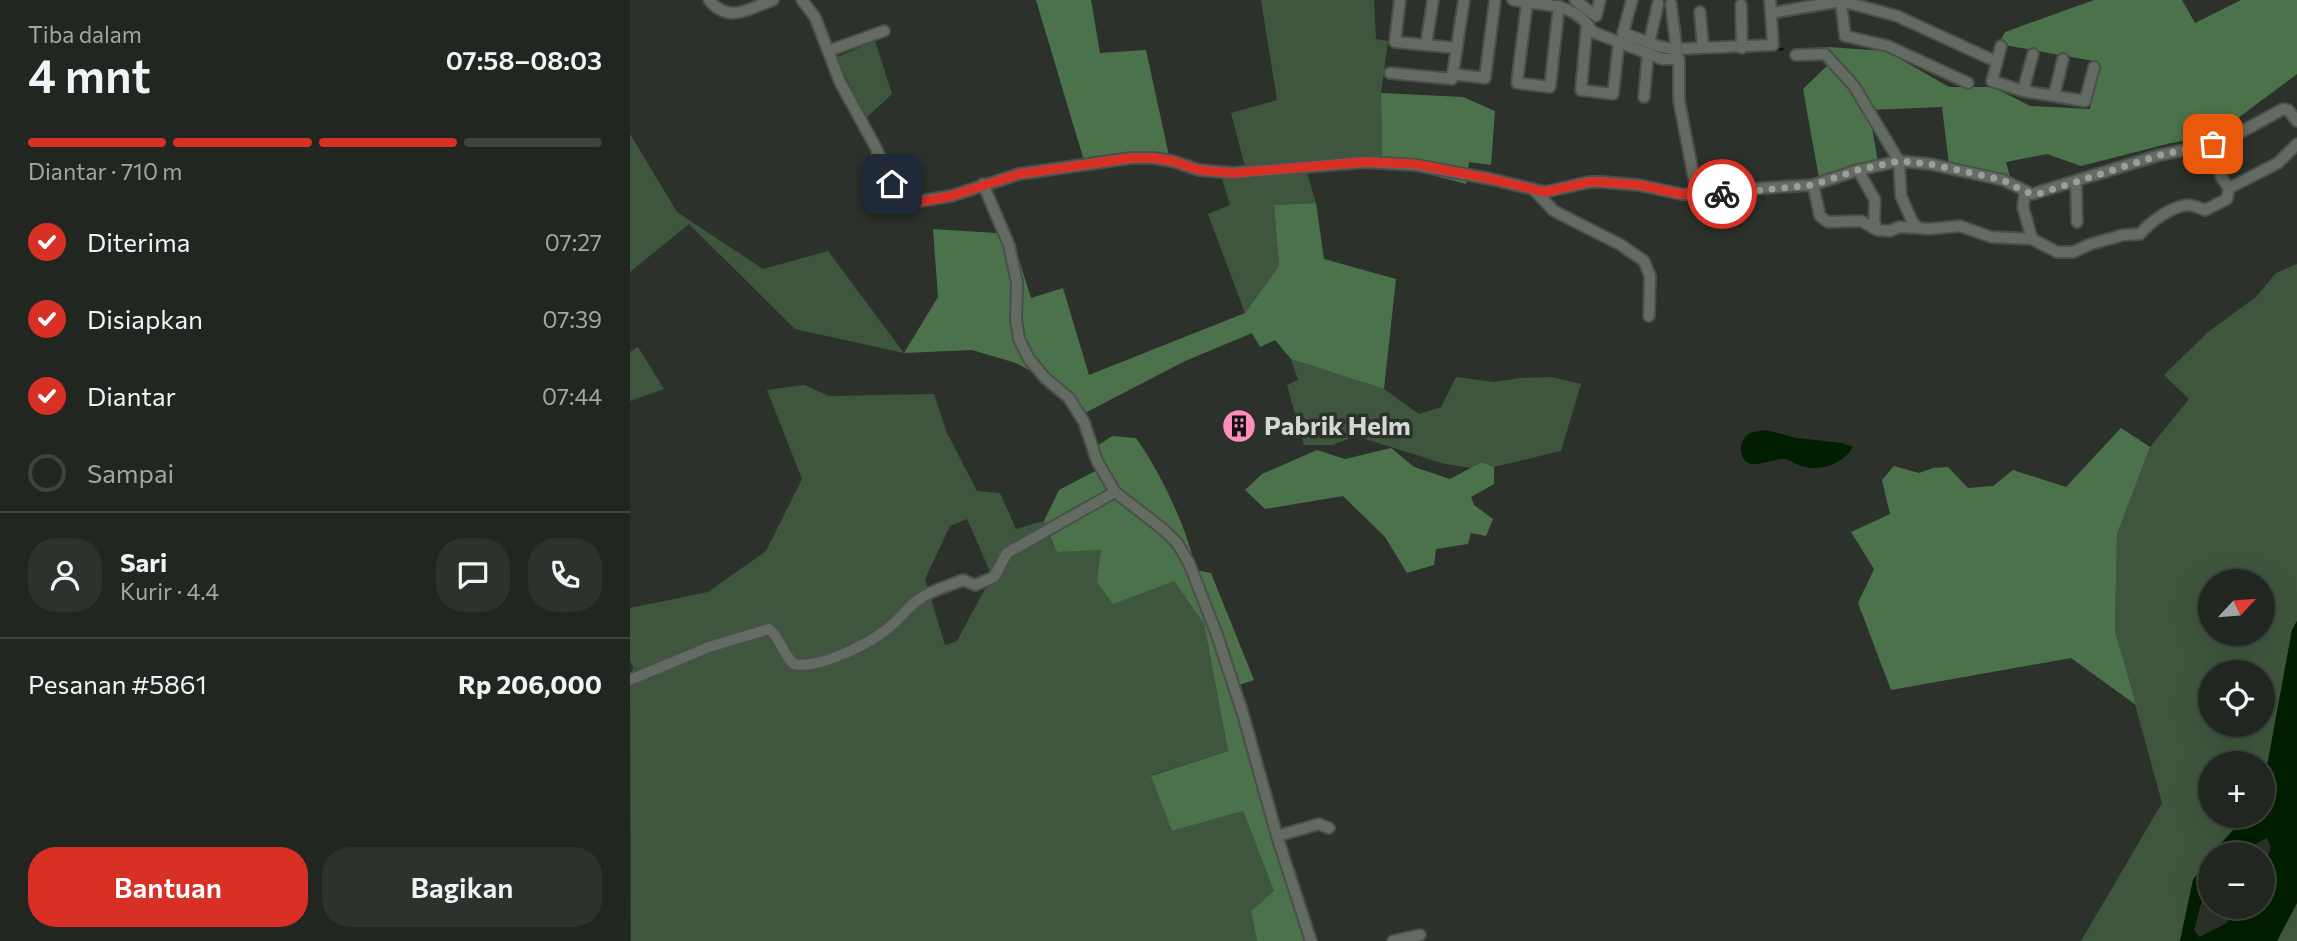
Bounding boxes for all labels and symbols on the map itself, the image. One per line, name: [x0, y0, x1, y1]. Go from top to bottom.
pin: [2183, 114, 2243, 174]
pin: [862, 154, 922, 214]
courier: [1687, 159, 1757, 229]
building icon: Pabrik Helm: [1220, 407, 1258, 445]
place label: Pabrik Helm: [1264, 409, 1411, 440]
north arrow: [2198, 569, 2275, 646]

